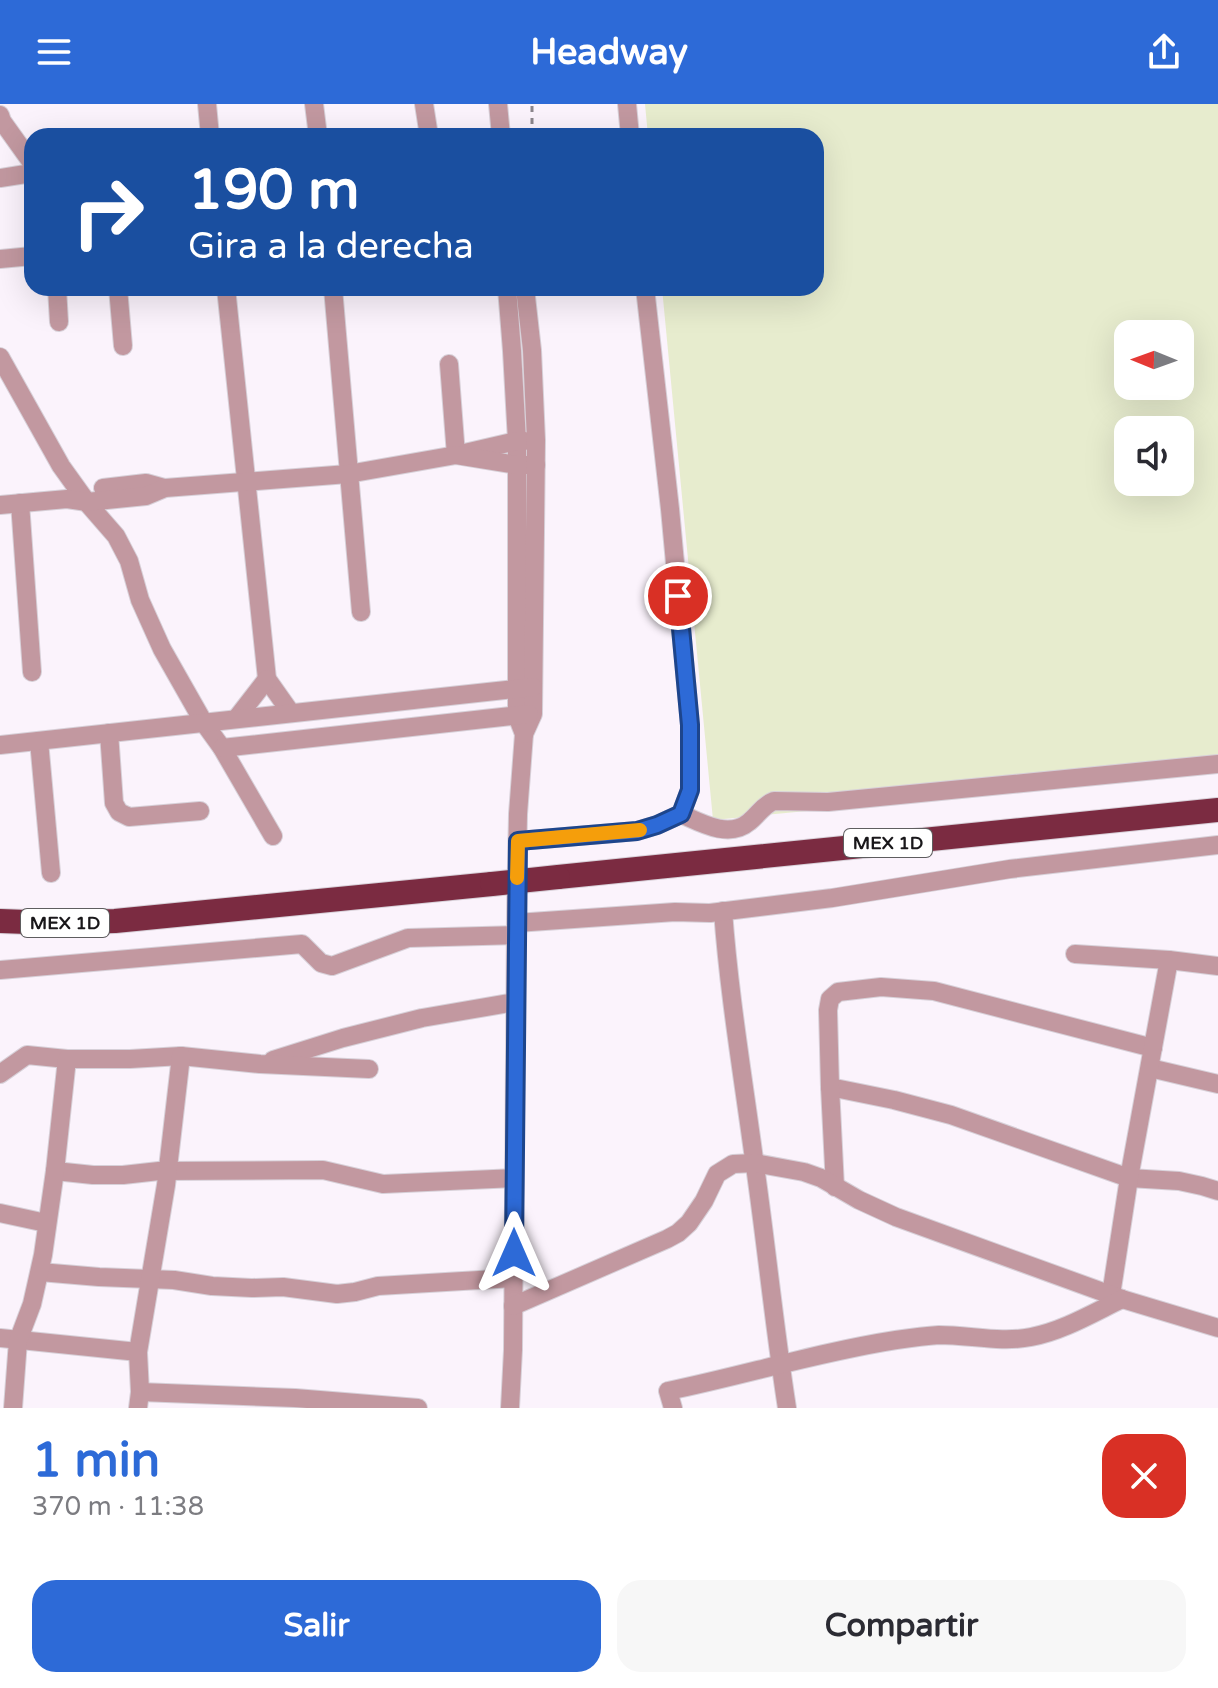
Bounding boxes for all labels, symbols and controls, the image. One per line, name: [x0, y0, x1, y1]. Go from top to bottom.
icon: menu: [32, 30, 76, 74]
icon: share: [1142, 30, 1186, 74]
text: Headway: [530, 31, 688, 74]
text: 190 m: [188, 157, 359, 224]
icon: right: [56, 160, 160, 264]
text: Gira a la derecha: [188, 225, 474, 268]
north arrow: [1114, 320, 1194, 400]
map controls: [1114, 320, 1194, 496]
button: sound: [1114, 416, 1194, 496]
pin: [644, 562, 712, 630]
icon: arrive: [656, 574, 700, 618]
road number: MEX 1D: [844, 829, 932, 857]
road number: MEX 1D: [21, 909, 109, 937]
position arrow: [472, 1211, 556, 1295]
text: 1 min: [32, 1432, 160, 1490]
button: close: [1102, 1434, 1186, 1518]
text: 370 m · 11:38: [32, 1491, 204, 1522]
button: Salir: [32, 1580, 601, 1672]
button: Compartir: [617, 1580, 1186, 1672]

